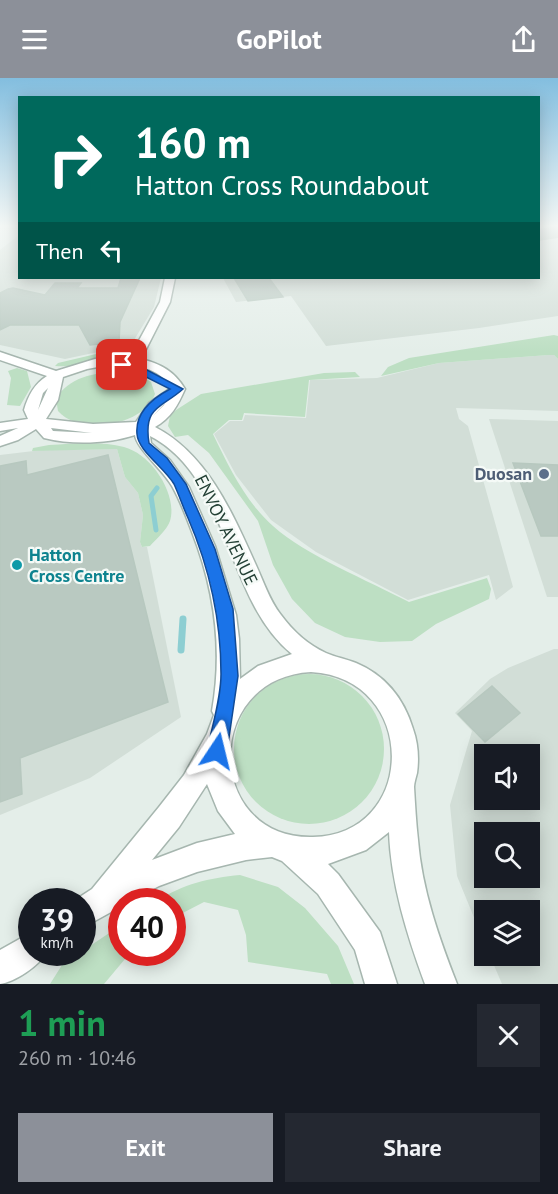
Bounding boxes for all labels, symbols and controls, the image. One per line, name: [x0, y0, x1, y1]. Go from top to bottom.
text: GoPilot: [236, 22, 322, 56]
icon: menu: [18, 23, 51, 56]
icon: share: [507, 23, 540, 56]
text: 160 m: [135, 115, 251, 170]
icon: right: [36, 120, 114, 198]
text: Hatton Cross Roundabout: [135, 168, 429, 202]
icon: left: [95, 234, 128, 267]
text: Then: [36, 237, 83, 265]
pin: [96, 339, 147, 390]
icon: arrive: [105, 348, 138, 381]
place label: Duosan: [475, 462, 532, 485]
marker: Duosan: [537, 467, 551, 481]
street label: ENVOY AVENUE: [190, 471, 263, 589]
place label: Hatton Cross Centre: [29, 543, 124, 587]
marker: Hatton Cross Centre: [10, 558, 24, 572]
position arrow: [185, 719, 249, 783]
map controls: [474, 744, 540, 966]
button: sound: [474, 744, 540, 810]
button: search: [474, 822, 540, 888]
speed limit sign: 40: [108, 888, 186, 966]
text: 39: [40, 900, 74, 939]
button: layers: [474, 900, 540, 966]
text: km/h: [41, 933, 73, 952]
text: 1 min: [18, 999, 106, 1046]
button: close: [477, 1004, 540, 1067]
text: 260 m · 10:46: [18, 1045, 136, 1071]
button: Exit: [18, 1113, 273, 1182]
button: Share: [285, 1113, 540, 1182]

